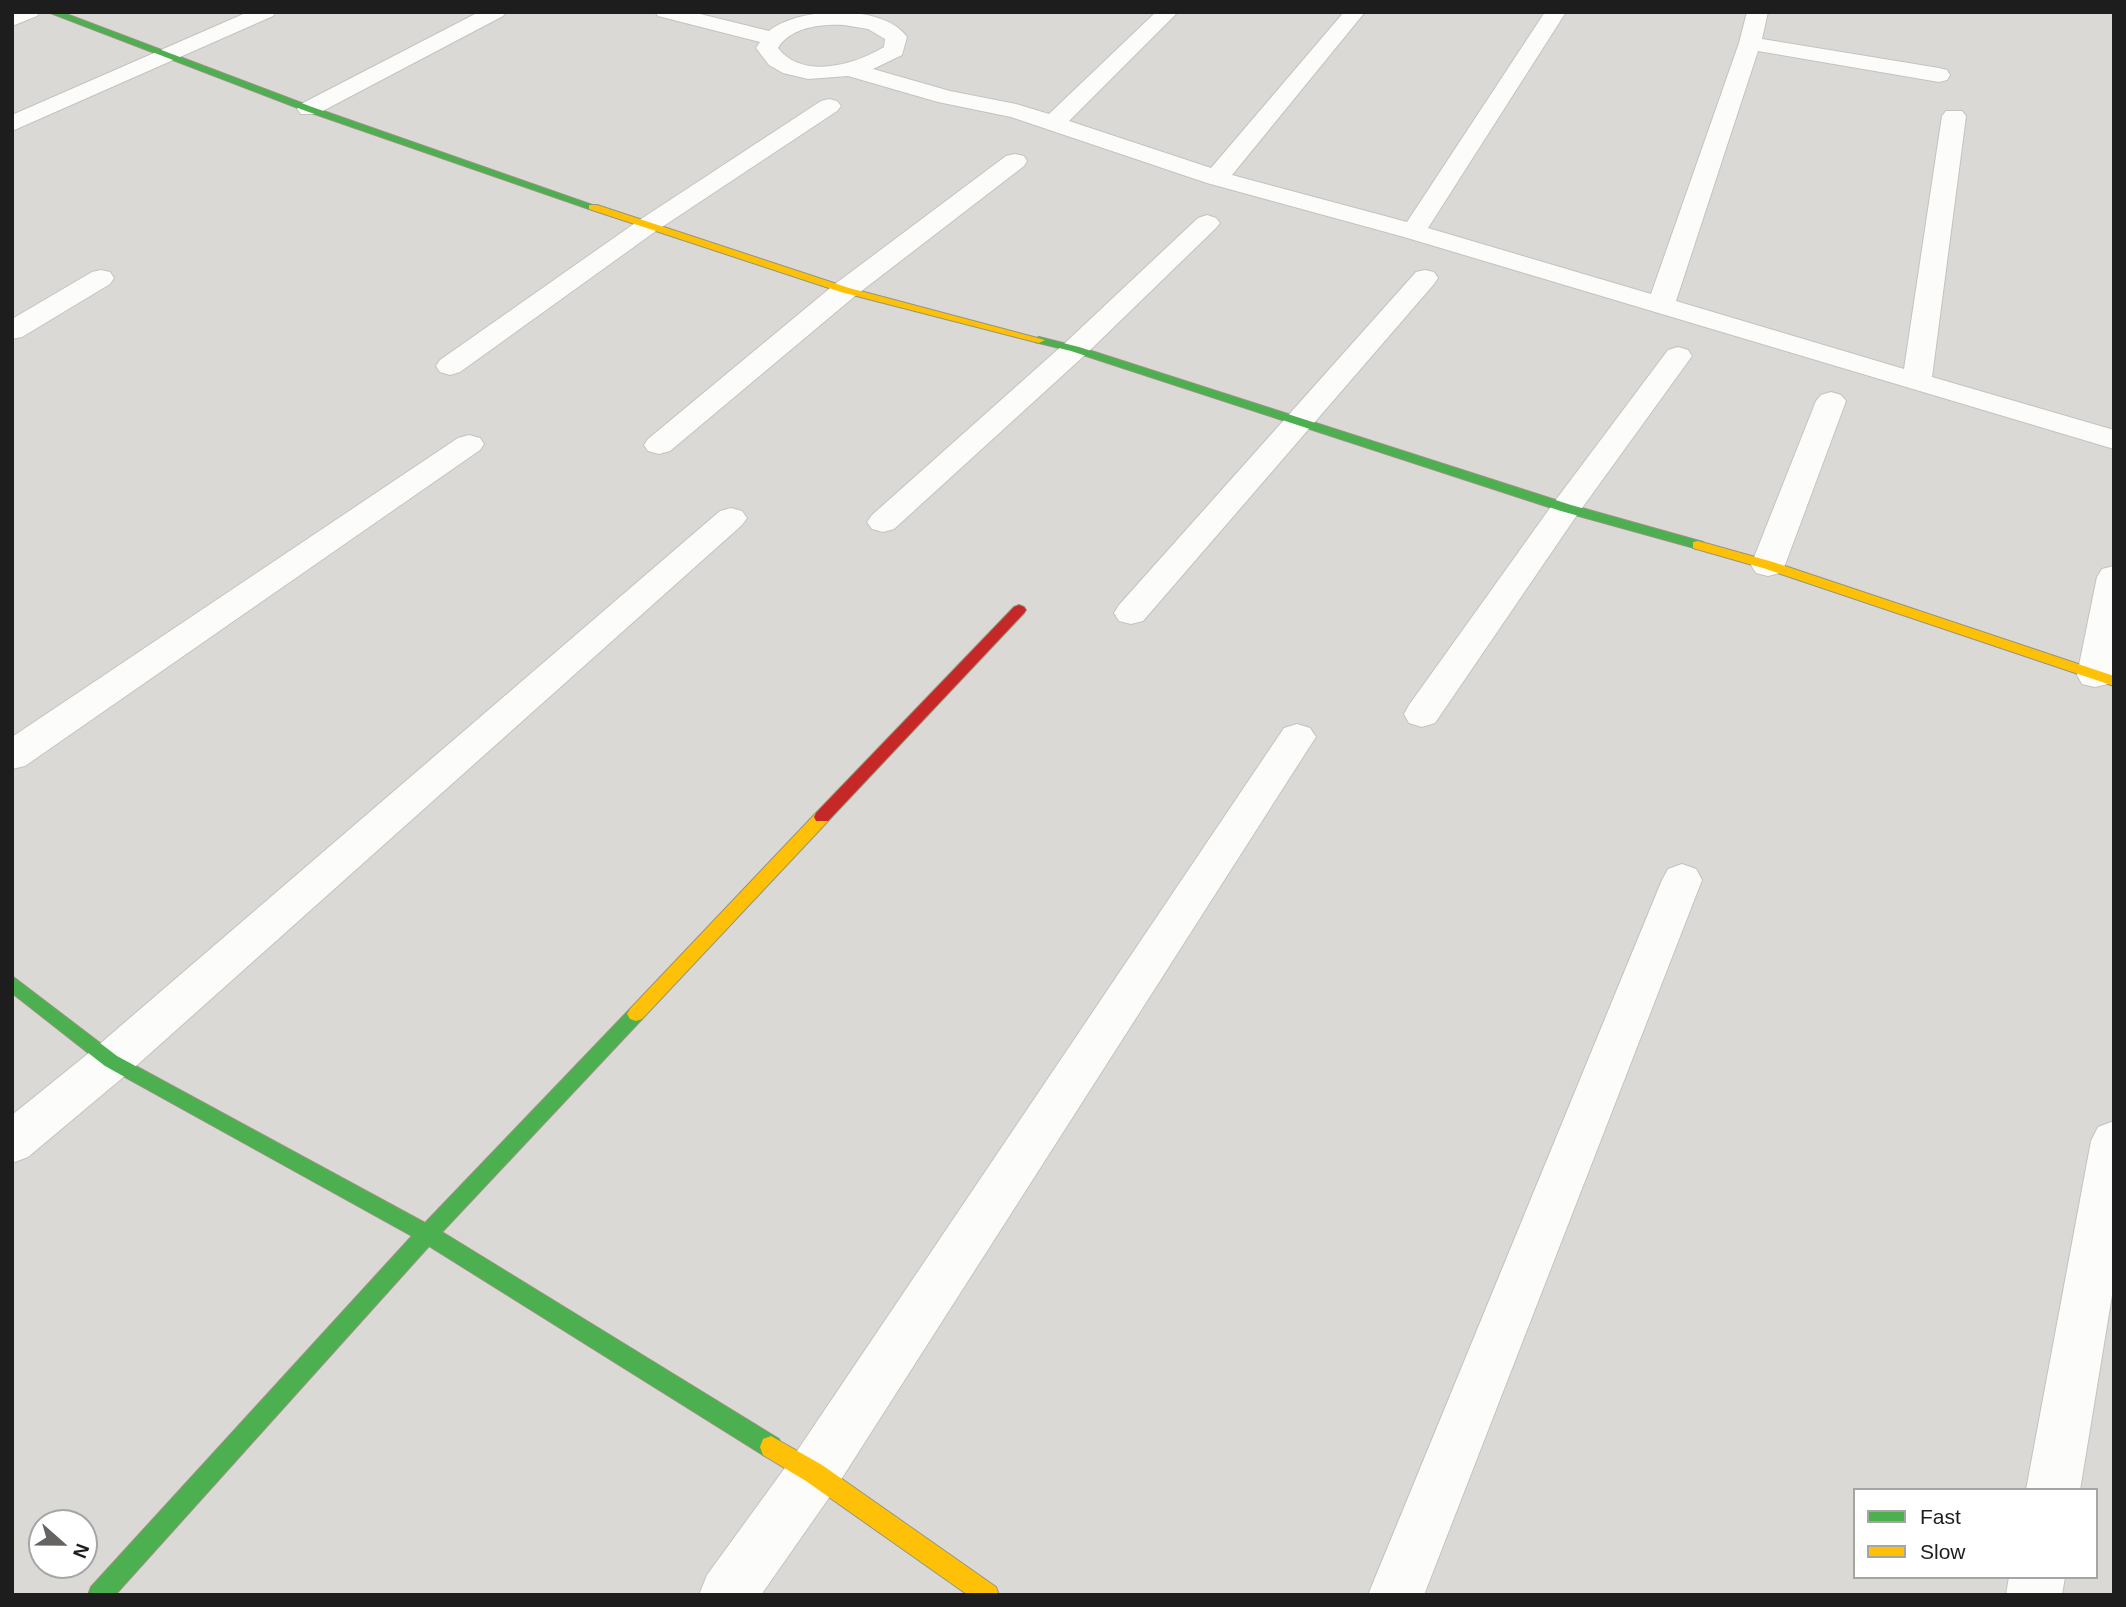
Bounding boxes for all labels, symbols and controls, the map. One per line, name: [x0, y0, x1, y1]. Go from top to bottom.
legend: [1853, 1488, 2098, 1579]
text: Fast: [1920, 1505, 1961, 1528]
north arrow: [28, 1509, 98, 1579]
text: Slow: [1920, 1540, 1966, 1563]
text: N: [69, 1541, 93, 1561]

